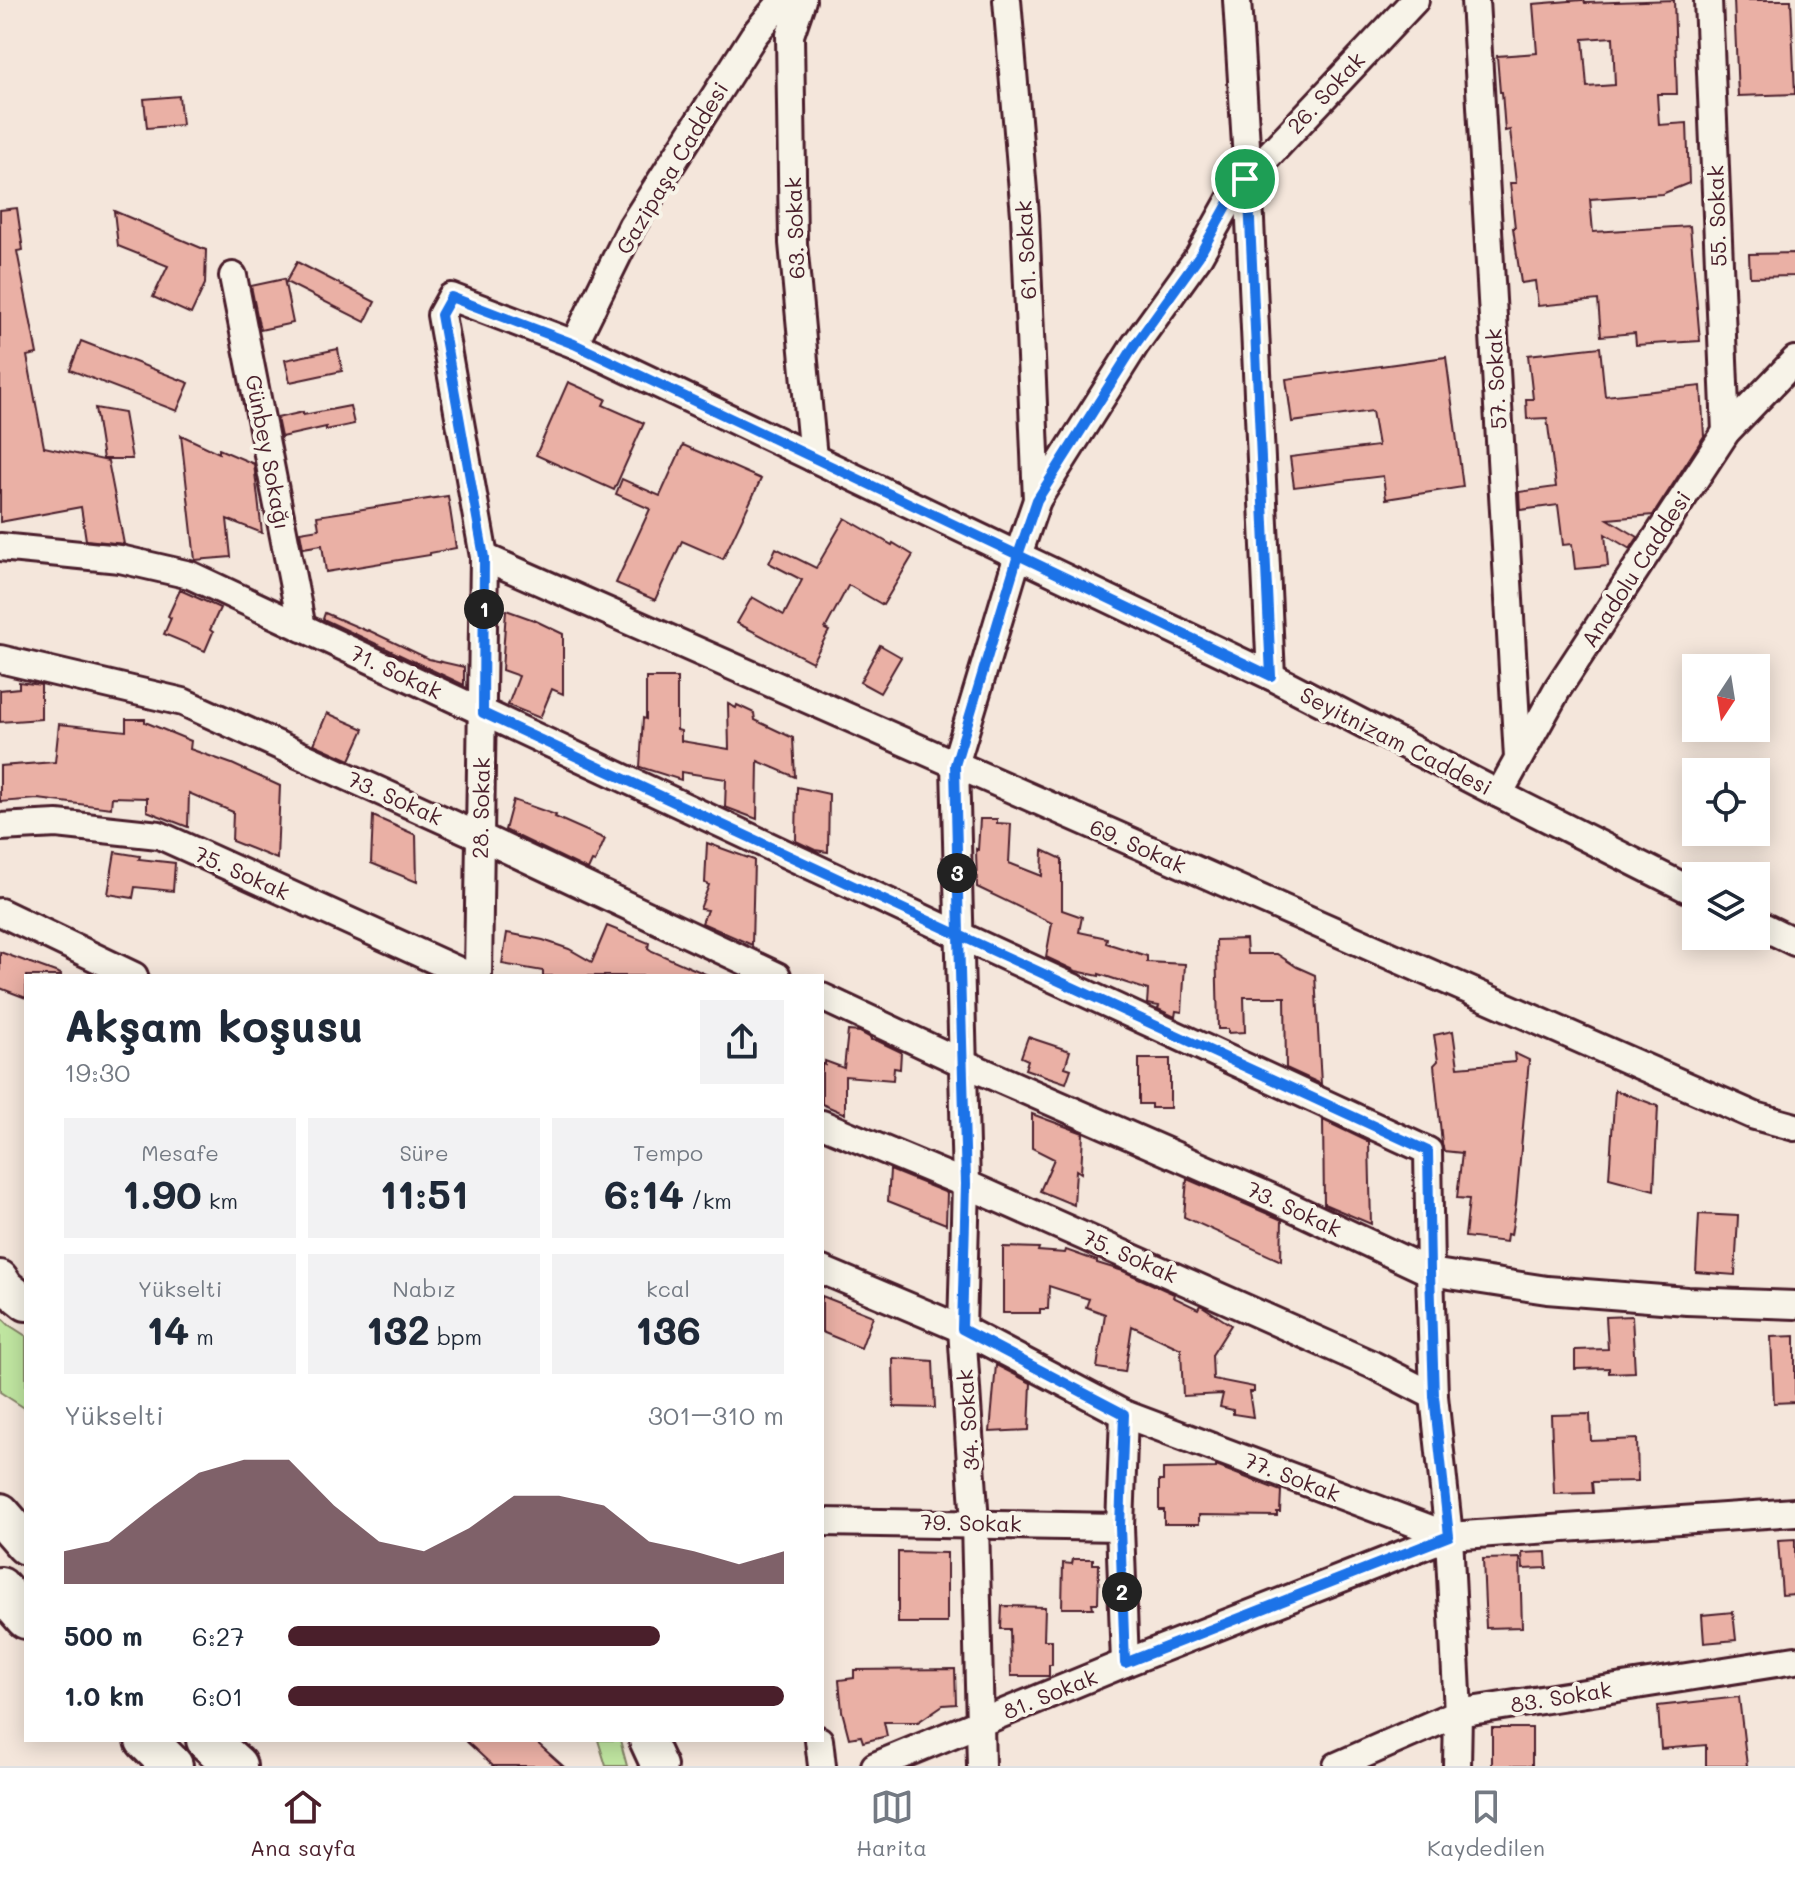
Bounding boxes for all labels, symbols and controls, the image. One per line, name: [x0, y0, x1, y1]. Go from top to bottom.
street label: 26. Sokak: [1280, 46, 1371, 140]
street label: Gazipaşa Caddesi: [609, 76, 734, 259]
pin: [1211, 145, 1279, 213]
icon: arrive: [1223, 157, 1267, 201]
street label: 55. Sokak: [1700, 165, 1733, 267]
street label: 63. Sokak: [778, 176, 811, 280]
street label: 61. Sokak: [1008, 200, 1043, 300]
street label: 57. Sokak: [1478, 328, 1513, 430]
street label: Günbey Sokağı: [239, 372, 298, 532]
street label: Anadolu Caddesi: [1574, 485, 1697, 653]
pin: 1: [464, 589, 504, 629]
text: 1: [479, 594, 489, 623]
street label: 71. Sokak: [346, 638, 447, 705]
north arrow: [1682, 654, 1770, 742]
map controls: [1682, 654, 1770, 950]
street label: Seyitnizam Caddesi: [1295, 680, 1497, 802]
street label: 28. Sokak: [465, 757, 496, 859]
button: locate: [1682, 758, 1770, 846]
street label: 73. Sokak: [343, 764, 447, 831]
street label: 69. Sokak: [1086, 811, 1191, 880]
street label: 75. Sokak: [190, 839, 294, 906]
pin: 3: [937, 853, 977, 893]
text: 3: [950, 858, 964, 887]
button: layers: [1682, 862, 1770, 950]
text: Akşam koşusu: [64, 996, 364, 1053]
button: share: [700, 1000, 784, 1084]
text: 19:30: [64, 1055, 130, 1089]
text: Mesafe: [141, 1138, 219, 1167]
text: Süre: [399, 1138, 449, 1167]
text: Tempo: [633, 1138, 703, 1167]
text: 1.90: [122, 1167, 202, 1219]
text: 11:51: [379, 1167, 469, 1219]
text: 6:14: [604, 1167, 684, 1219]
street label: 73. Sokak: [1242, 1174, 1346, 1243]
text: km: [202, 1186, 238, 1215]
text: /km: [684, 1186, 732, 1215]
street label: 75. Sokak: [1078, 1222, 1182, 1289]
text: Yükselti: [138, 1274, 222, 1303]
text: Nabız: [392, 1274, 456, 1303]
text: kcal: [646, 1274, 690, 1303]
text: 14: [146, 1303, 189, 1355]
text: 132: [366, 1303, 430, 1355]
text: 136: [635, 1303, 701, 1355]
text: m: [189, 1322, 214, 1351]
text: bpm: [430, 1322, 482, 1351]
street label: 34. Sokak: [949, 1368, 986, 1472]
text: Yükselti: [64, 1398, 164, 1432]
text: 301–310 m: [648, 1398, 784, 1432]
street label: 77. Sokak: [1240, 1445, 1344, 1508]
street label: 79. Sokak: [920, 1507, 1022, 1538]
pin: 2: [1102, 1572, 1142, 1612]
text: 2: [1116, 1577, 1128, 1606]
text: 500 m: [64, 1619, 143, 1653]
text: 6:27: [192, 1619, 245, 1653]
street label: 81. Sokak: [998, 1662, 1101, 1726]
street label: 83. Sokak: [1508, 1674, 1614, 1719]
text: 1.0 km: [64, 1679, 144, 1713]
text: 6:01: [192, 1679, 243, 1713]
tab: Ana sayfa: [250, 1785, 356, 1862]
tab: Harita: [856, 1785, 927, 1862]
tab: Kaydedilen: [1427, 1785, 1545, 1862]

